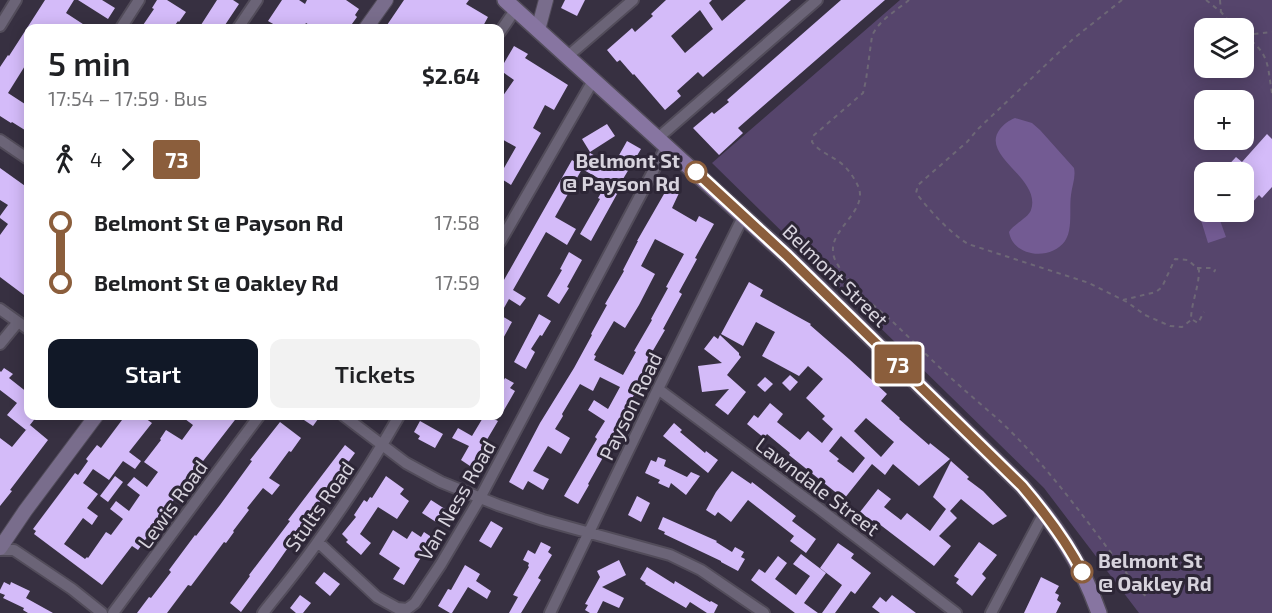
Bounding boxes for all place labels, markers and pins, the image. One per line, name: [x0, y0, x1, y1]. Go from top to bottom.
place label: Belmont St @ Payson Rd: [562, 148, 680, 196]
marker: Belmont St @ Payson Rd: [685, 161, 707, 183]
place label: Belmont St @ Oakley Rd: [1098, 548, 1212, 596]
marker: Belmont St @ Oakley Rd: [1071, 561, 1093, 583]

